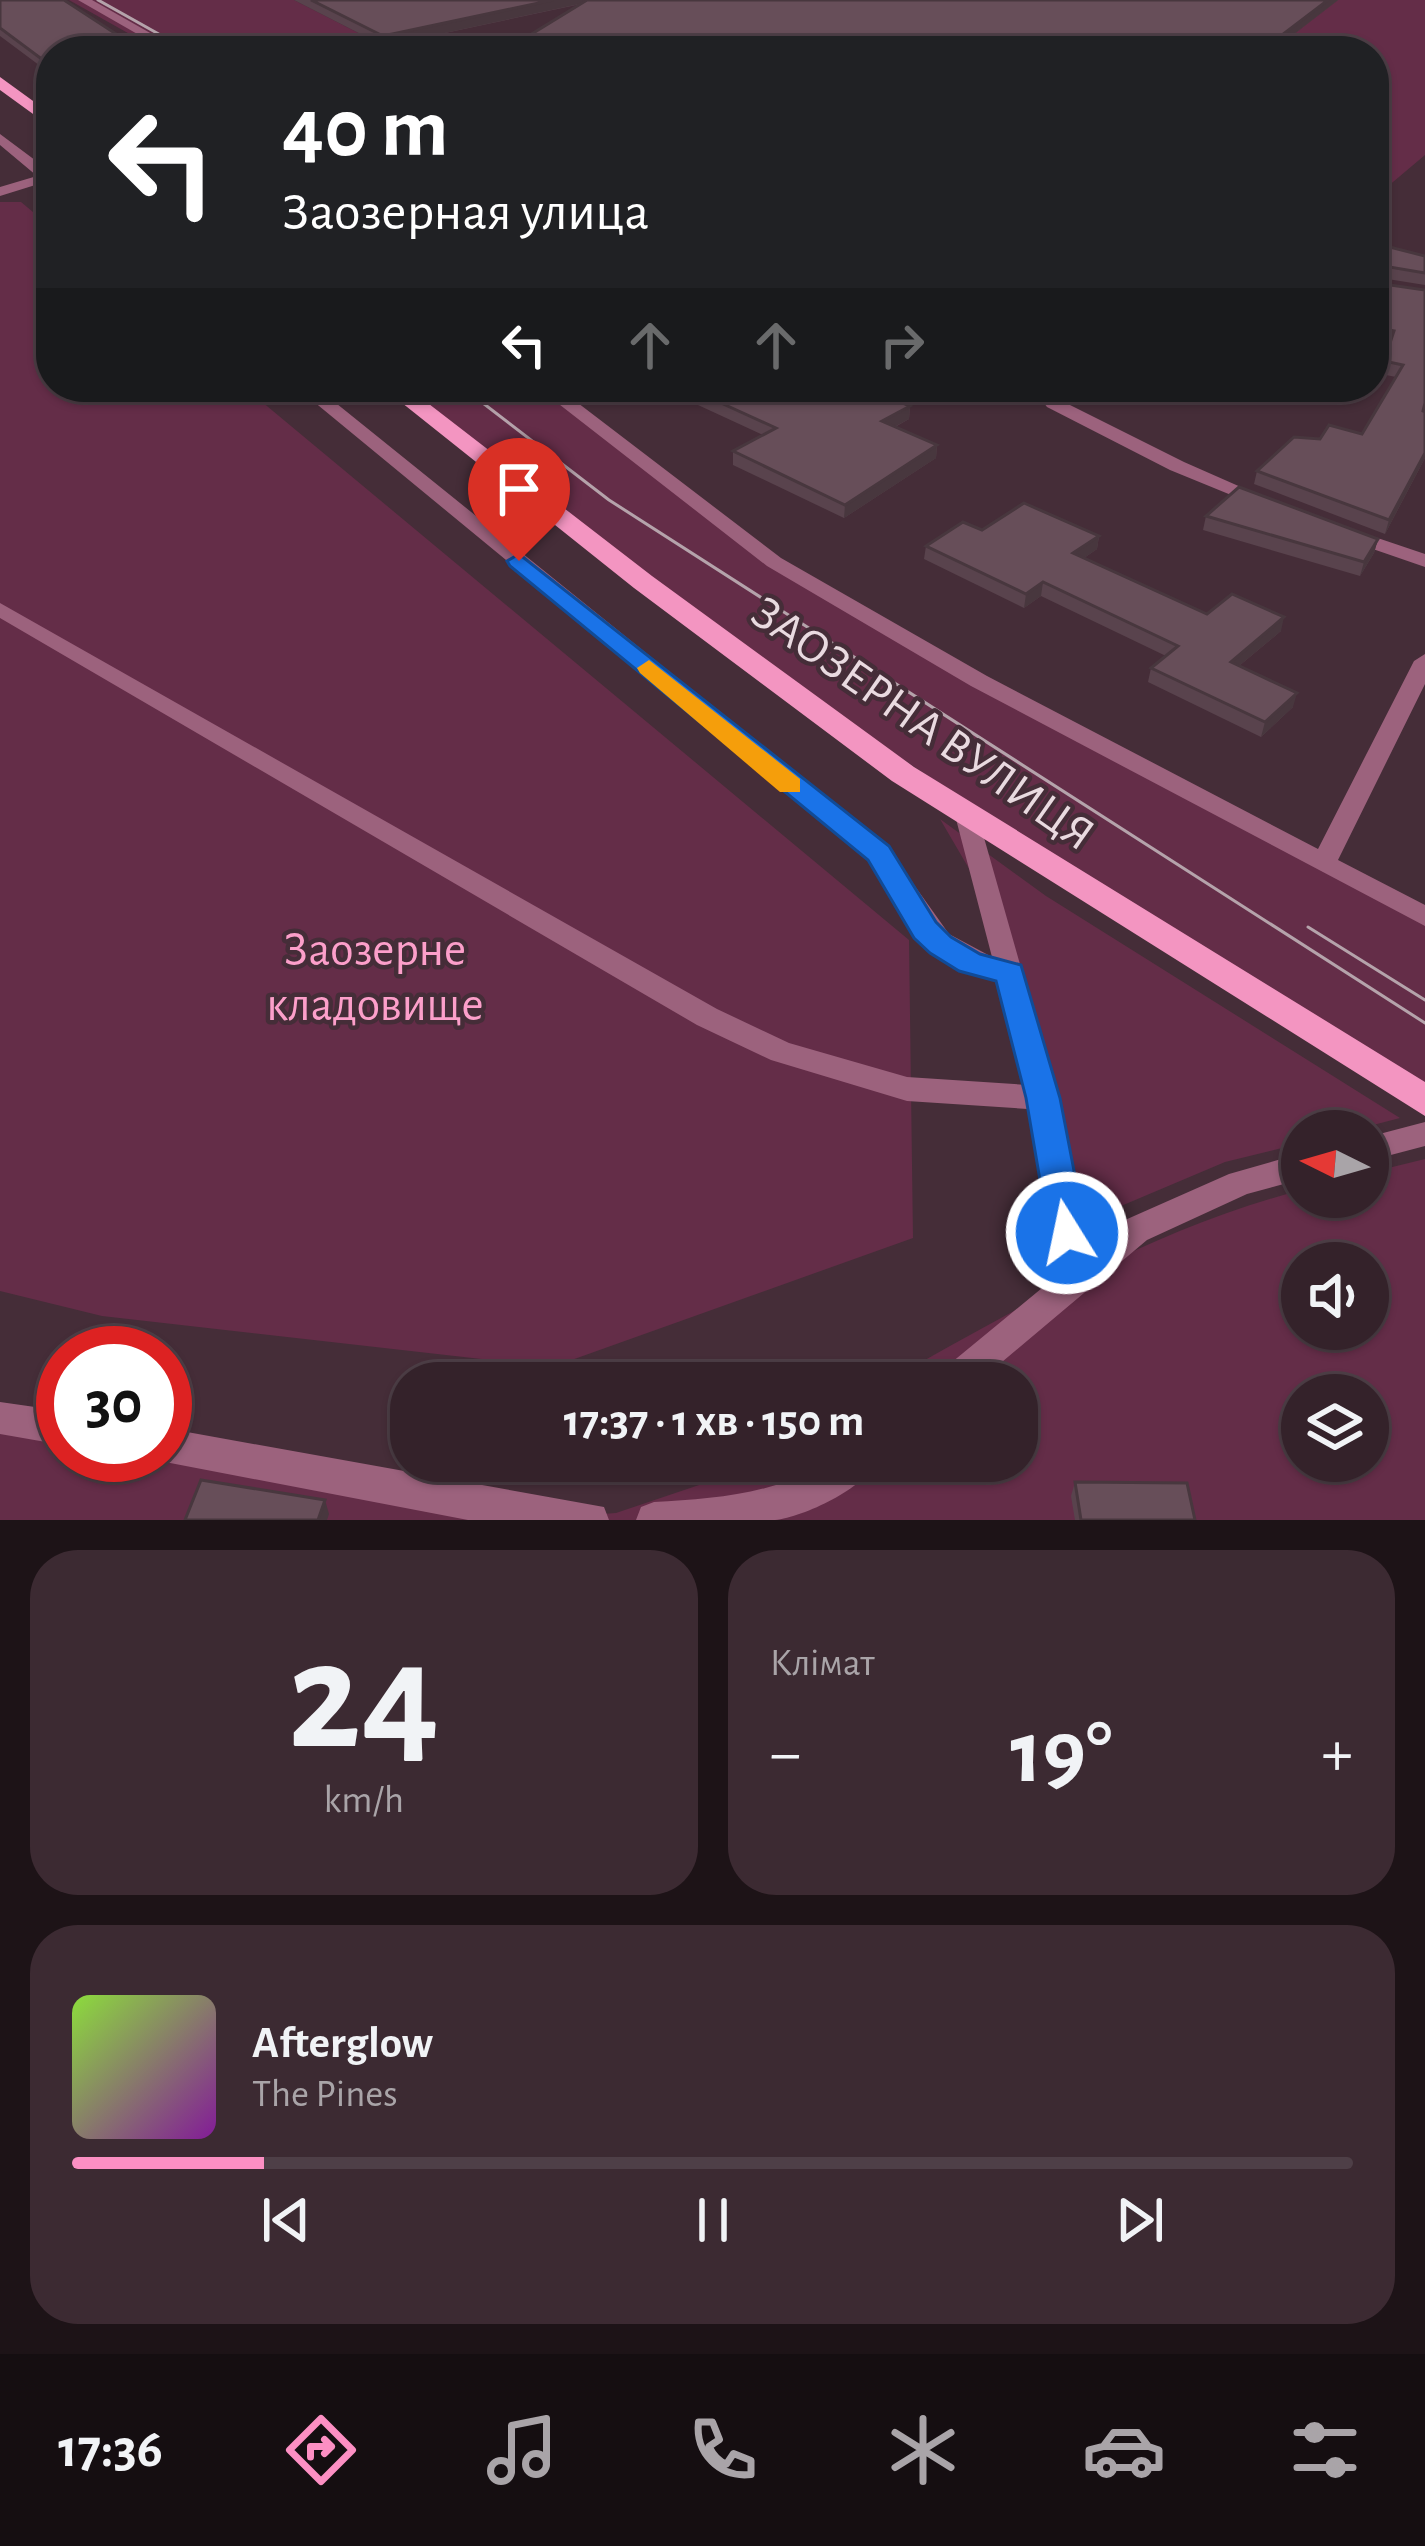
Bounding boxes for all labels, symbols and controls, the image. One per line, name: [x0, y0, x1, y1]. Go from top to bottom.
icon: left: [84, 84, 240, 240]
text: 40 m: [282, 88, 449, 172]
text: Заозерная улица: [282, 186, 649, 240]
icon: left: [491, 312, 557, 378]
icon: ahead: [617, 312, 683, 378]
icon: ahead: [743, 312, 809, 378]
icon: right: [869, 312, 935, 378]
pin: [468, 438, 570, 561]
icon: arrive: [486, 456, 552, 522]
street label: ЗАОЗЕРНА ВУЛИЦЯ: [742, 588, 1102, 861]
park label: Заозерне кладовище: [266, 927, 484, 1030]
north arrow: [1281, 1110, 1389, 1218]
map controls: [1281, 1110, 1389, 1482]
position arrow: [1004, 1170, 1130, 1296]
button: sound: [1281, 1242, 1389, 1350]
speed limit sign: 30: [36, 1326, 192, 1482]
button: layers: [1281, 1374, 1389, 1482]
text: 17:37 · 1 хв · 150 m: [564, 1399, 864, 1444]
text: 24: [288, 1621, 440, 1777]
text: Клімат: [770, 1644, 874, 1683]
text: 19°: [1010, 1709, 1112, 1799]
text: −: [770, 1721, 801, 1787]
text: +: [1321, 1721, 1353, 1787]
text: km/h: [324, 1781, 404, 1820]
text: Afterglow: [252, 2021, 433, 2066]
text: The Pines: [252, 2075, 398, 2114]
icon: previous: [253, 2187, 319, 2253]
icon: pause: [680, 2187, 746, 2253]
icon: next: [1107, 2187, 1173, 2253]
icon: directions: [279, 2408, 363, 2492]
icon: music: [480, 2408, 564, 2492]
icon: phone: [681, 2408, 765, 2492]
icon: climate: [881, 2408, 965, 2492]
icon: car: [1082, 2408, 1166, 2492]
icon: filters: [1283, 2408, 1367, 2492]
text: 17:36: [58, 2423, 163, 2477]

